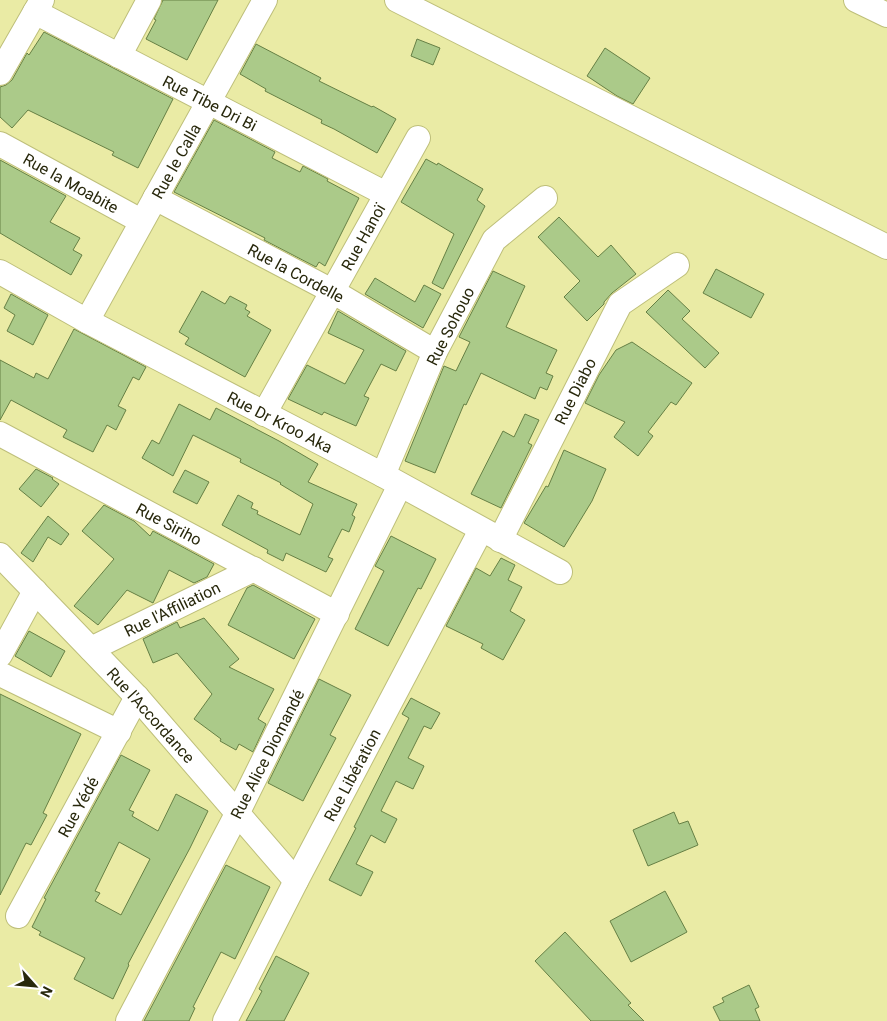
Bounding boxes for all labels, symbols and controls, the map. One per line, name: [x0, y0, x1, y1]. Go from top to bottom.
street label: Rue Tibe Dri Bi: [159, 72, 260, 135]
street label: Rue le Calla: [148, 120, 205, 202]
street label: Rue la Moabite: [20, 149, 122, 217]
street label: Rue Hanoï: [337, 200, 390, 274]
street label: Rue la Cordelle: [244, 240, 347, 307]
street label: Rue Sohouo: [423, 284, 478, 369]
street label: Rue Diabo: [551, 355, 600, 428]
street label: Rue Dr Kroo Aka: [224, 388, 336, 457]
street label: Rue Siriho: [133, 499, 205, 550]
street label: Rue l'Affiliation: [121, 578, 223, 641]
street label: Rue l'Accordance: [103, 664, 198, 767]
street label: Rue Alice Diomandé: [227, 686, 308, 822]
street label: Rue Libération: [320, 726, 385, 825]
street label: Rue Yédé: [54, 774, 103, 841]
north arrow: [10, 961, 60, 1011]
text: N: [37, 984, 56, 1000]

